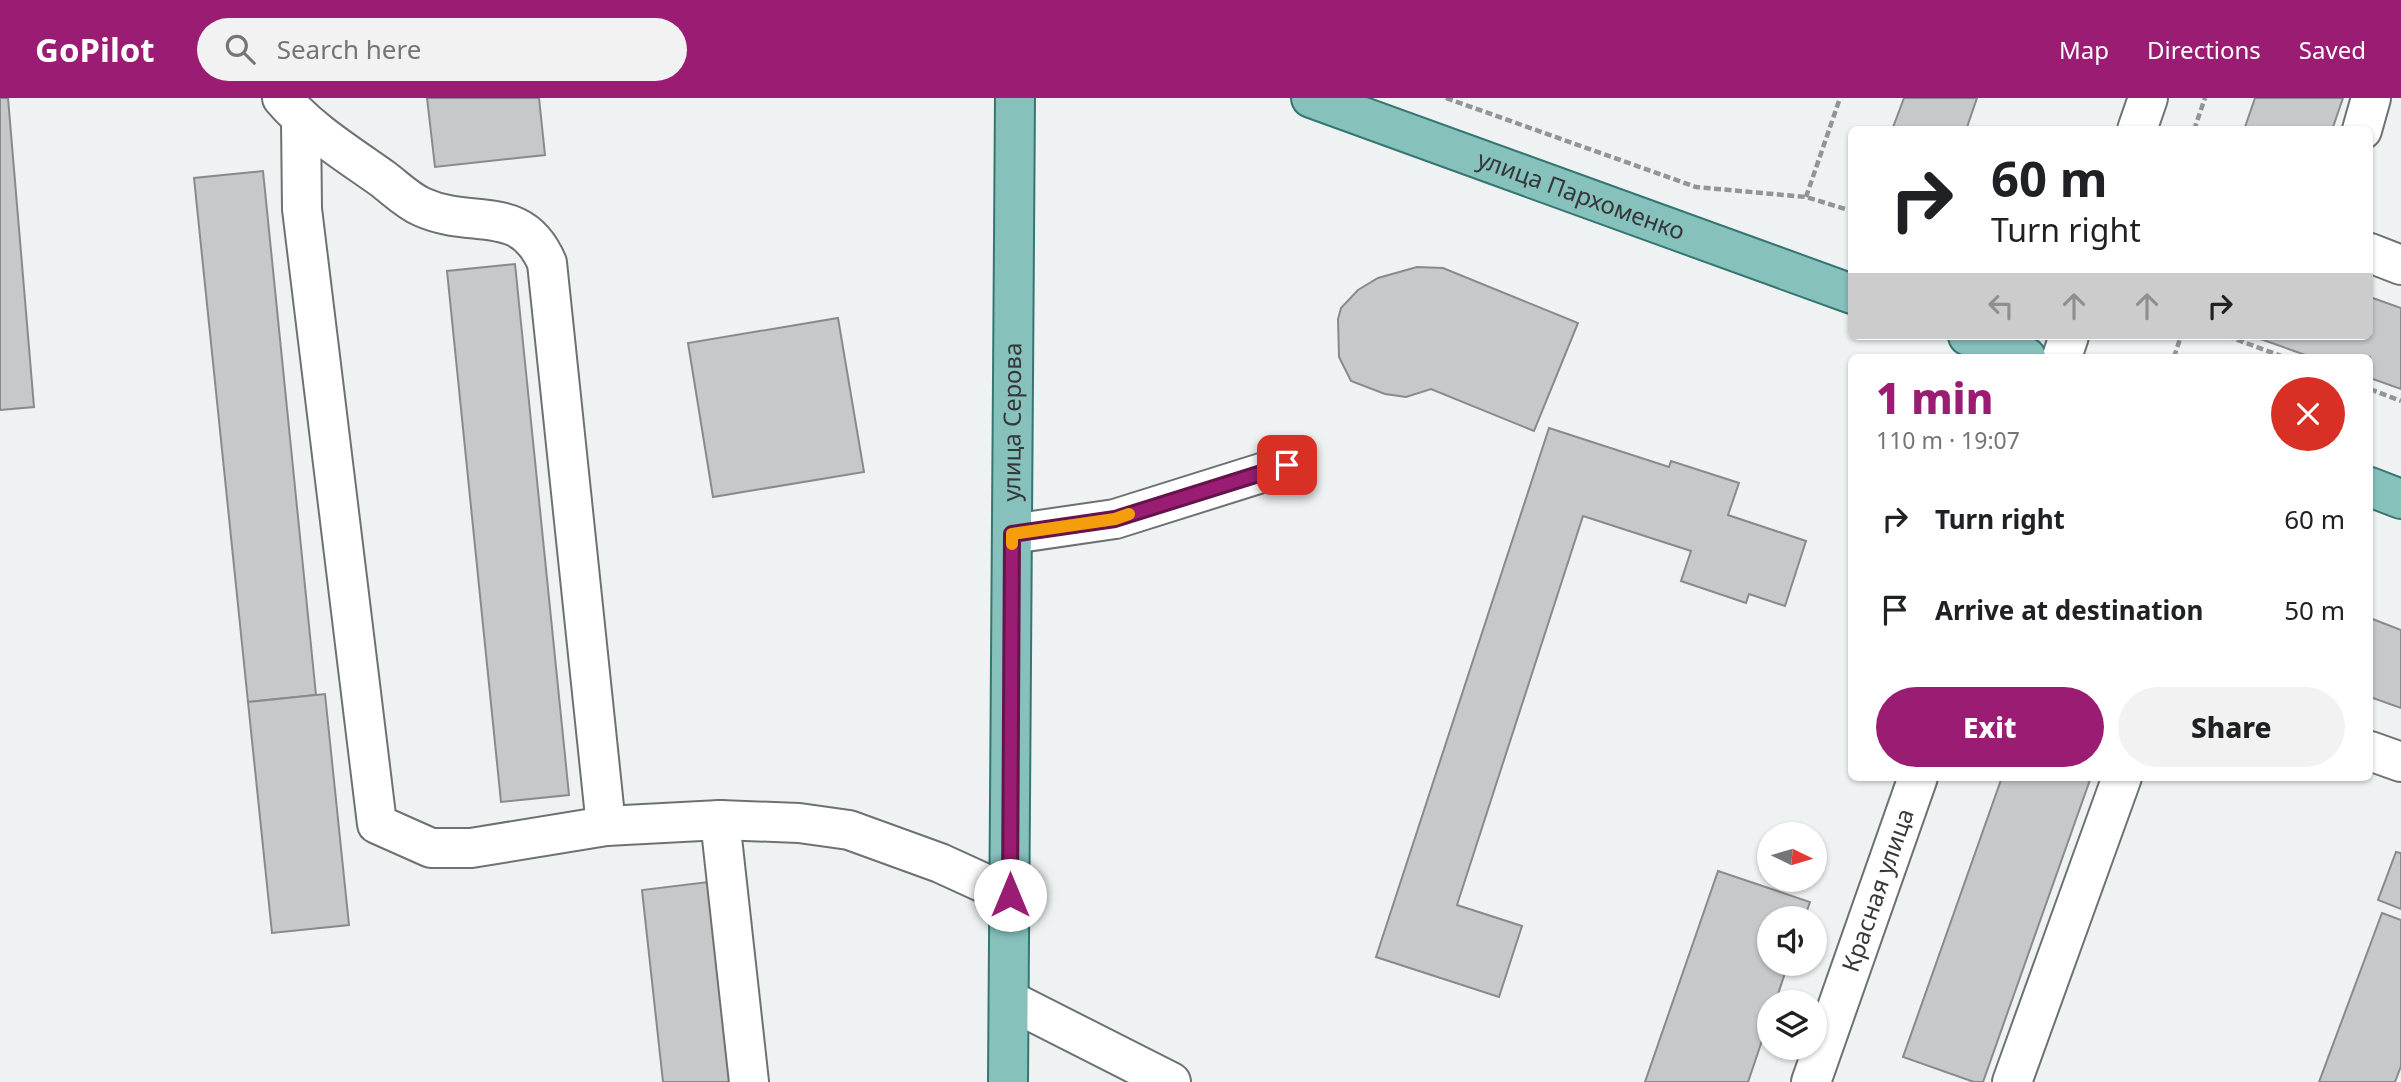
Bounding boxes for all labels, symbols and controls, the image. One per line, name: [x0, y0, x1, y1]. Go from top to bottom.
search box: [197, 18, 687, 81]
text: GoPilot: [35, 27, 155, 72]
icon: search: [221, 30, 259, 68]
text: Search here: [277, 31, 421, 67]
text: Map: [2059, 33, 2109, 66]
text: Directions: [2147, 33, 2261, 66]
text: Saved: [2299, 33, 2366, 66]
street label: улица Пархоменко: [1473, 142, 1690, 247]
text: 60 m: [1991, 145, 2108, 211]
icon: right: [1876, 154, 1967, 245]
text: Turn right: [1991, 208, 2141, 251]
icon: left: [1982, 287, 2020, 325]
icon: ahead: [2055, 287, 2093, 325]
icon: ahead: [2128, 287, 2166, 325]
icon: right: [2201, 287, 2239, 325]
street label: улица Серова: [994, 343, 1028, 501]
text: 1 min: [1876, 369, 1993, 426]
button: close: [2271, 377, 2345, 451]
text: 110 m · 19:07: [1876, 424, 2020, 456]
pin: [1257, 435, 1317, 495]
icon: arrive: [1268, 446, 1306, 484]
icon: right: [1876, 500, 1914, 538]
text: Turn right: [1935, 501, 2065, 537]
text: 60 m: [2284, 501, 2345, 537]
icon: arrive: [1876, 591, 1914, 629]
text: Arrive at destination: [1935, 592, 2204, 628]
text: 50 m: [2284, 592, 2345, 628]
button: Exit: [1876, 687, 2104, 767]
button: Share: [2118, 687, 2345, 767]
street label: Красная улица: [1833, 804, 1921, 976]
north arrow: [1757, 822, 1827, 892]
map controls: [1757, 822, 1827, 1060]
position arrow: [973, 858, 1047, 932]
button: sound: [1757, 906, 1827, 976]
button: layers: [1757, 990, 1827, 1060]

